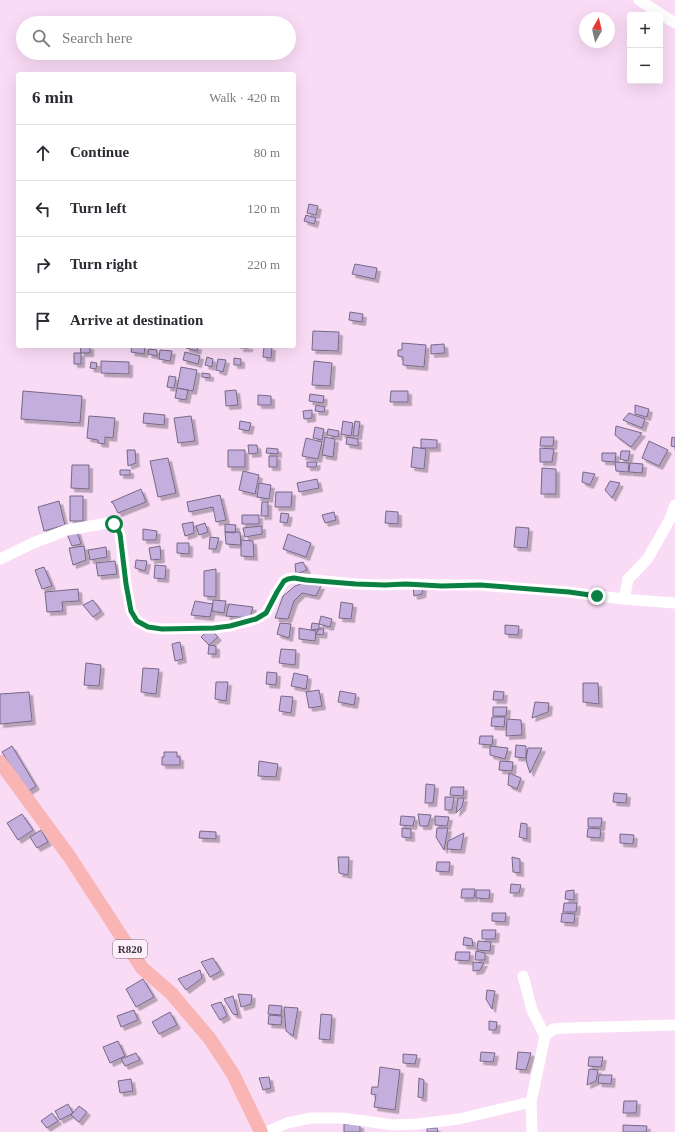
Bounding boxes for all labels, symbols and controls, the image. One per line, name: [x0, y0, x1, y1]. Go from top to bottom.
north arrow: [579, 12, 615, 48]
map controls: [627, 12, 663, 84]
button: +: [627, 12, 663, 48]
search box: [16, 16, 296, 60]
icon: search: [30, 27, 52, 49]
text: Search here: [62, 30, 132, 46]
button: −: [627, 48, 663, 84]
text: 6 min: [32, 88, 73, 107]
text: Walk · 420 m: [209, 90, 280, 105]
icon: ahead: [32, 142, 54, 164]
text: Continue: [70, 144, 129, 160]
text: 80 m: [254, 145, 280, 160]
icon: left: [32, 198, 54, 220]
text: Turn left: [70, 200, 127, 216]
text: 120 m: [247, 201, 280, 216]
icon: right: [32, 254, 54, 276]
text: Turn right: [70, 256, 137, 272]
text: 220 m: [247, 257, 280, 272]
icon: arrive: [32, 310, 54, 332]
text: Arrive at destination: [70, 312, 203, 328]
route start: [105, 515, 123, 533]
route end: [588, 587, 606, 605]
road number: R820: [113, 940, 147, 958]

